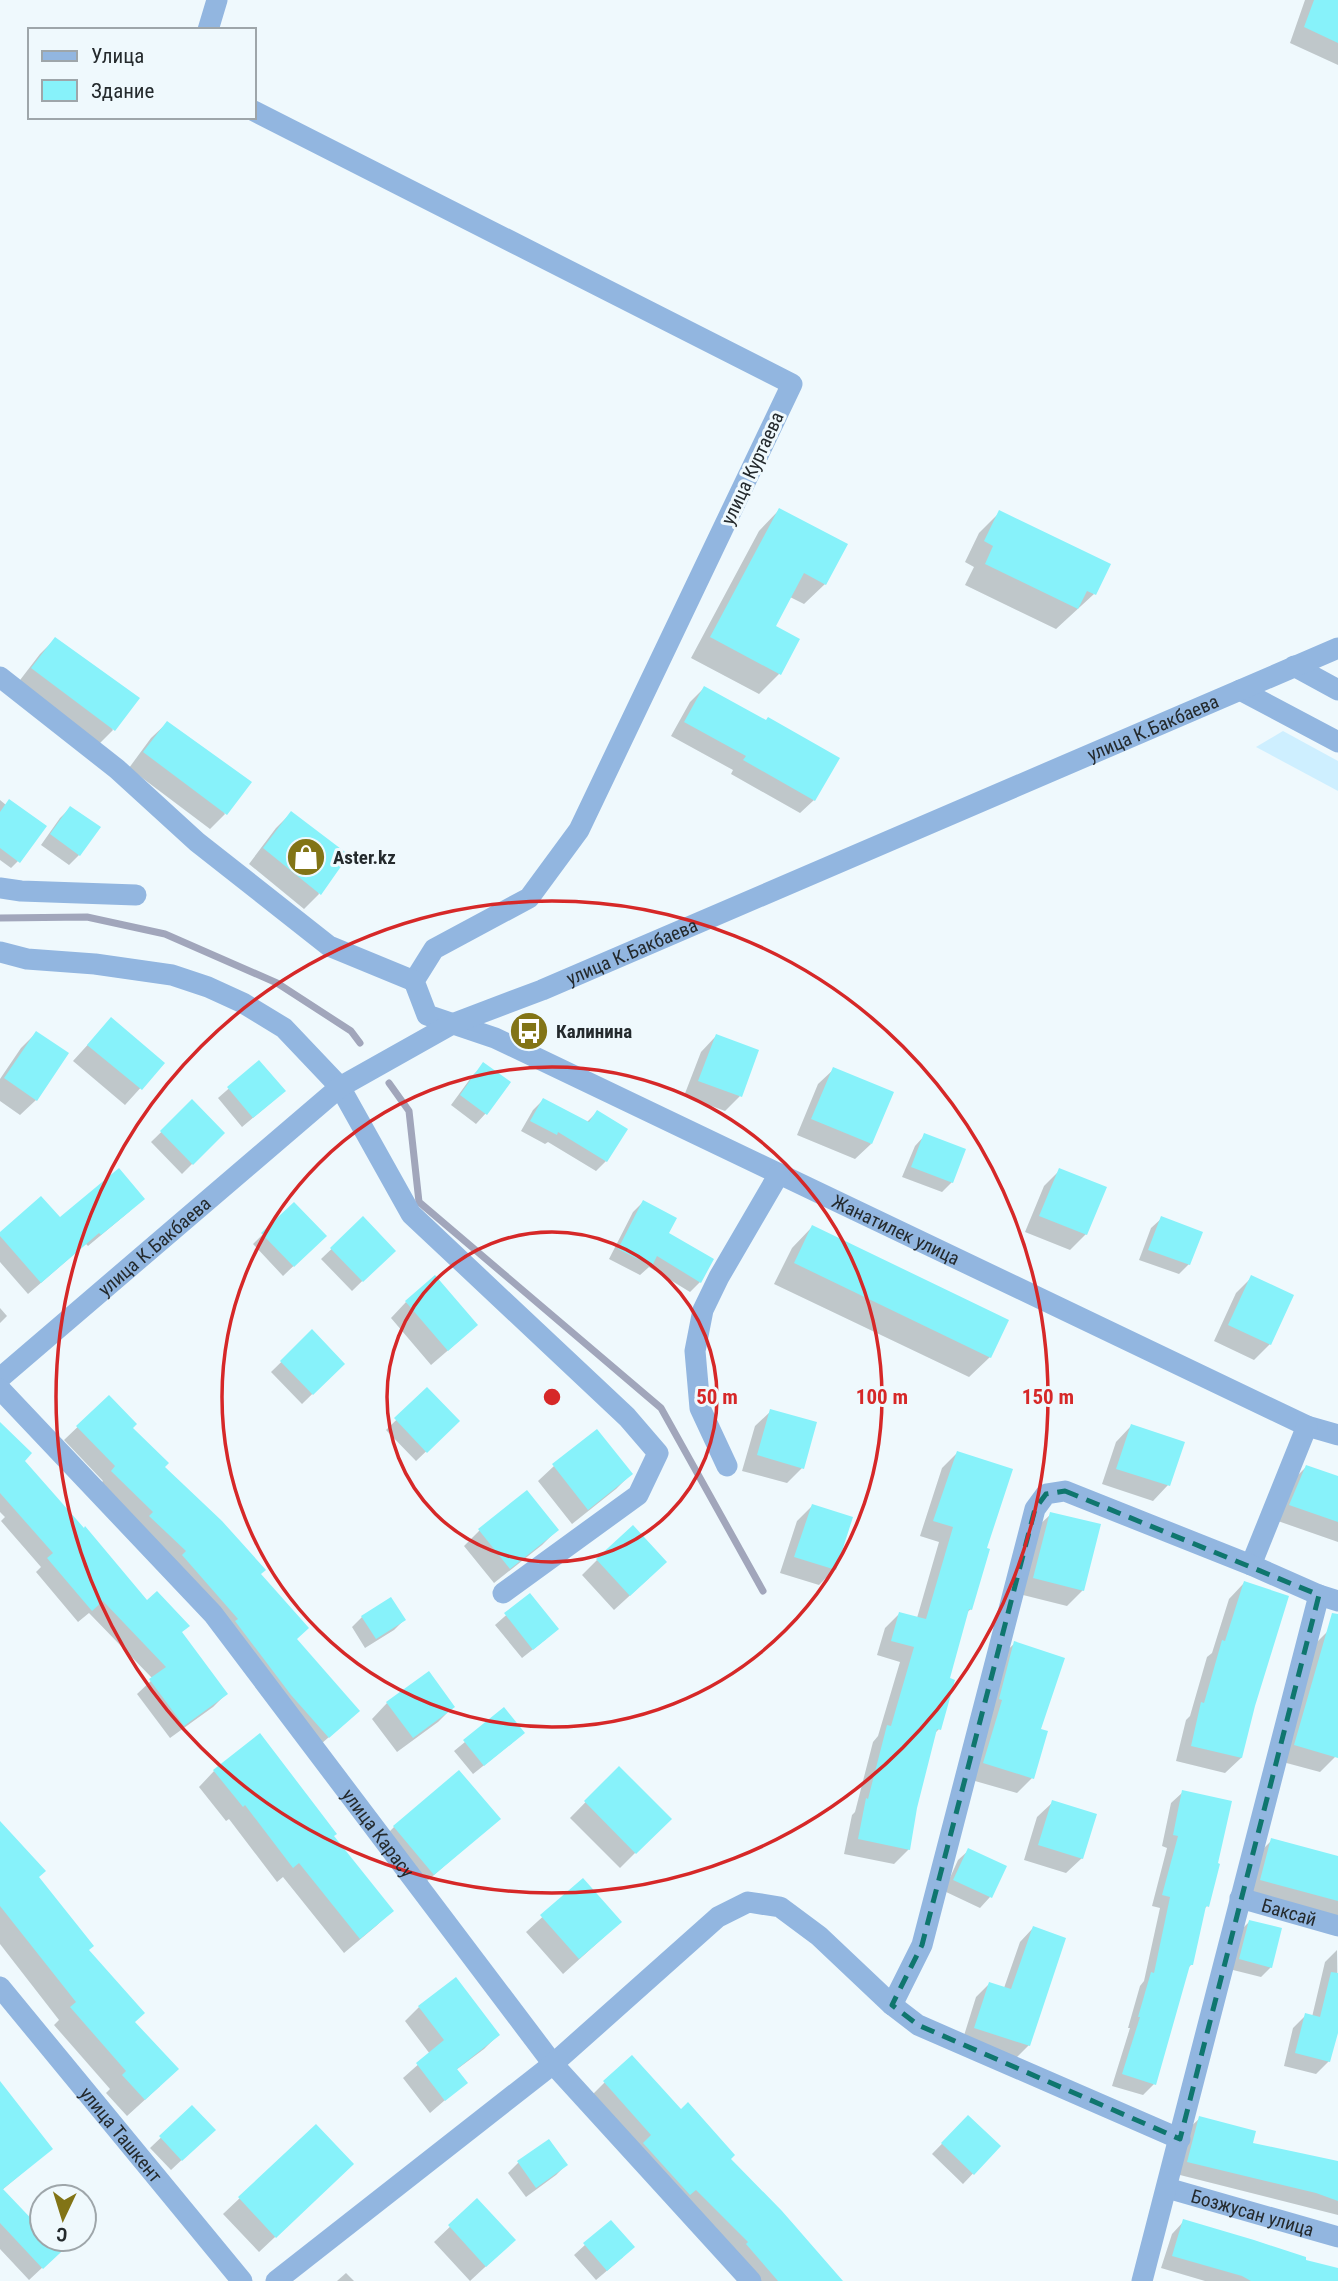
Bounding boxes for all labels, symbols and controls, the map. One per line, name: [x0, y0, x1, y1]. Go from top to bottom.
legend: [28, 28, 256, 119]
text: Улица: [91, 44, 144, 68]
text: Здание: [91, 79, 155, 103]
street label: улица Куртаева: [716, 408, 789, 528]
street label: улица К.Бакбаева: [1084, 690, 1222, 766]
shop icon: Aster.kz: [285, 836, 327, 878]
place label: Aster.kz: [333, 846, 396, 869]
street label: улица К.Бакбаева: [563, 914, 701, 990]
bus stop icon: Калинина: [508, 1010, 550, 1052]
place label: Калинина: [556, 1020, 632, 1043]
street label: Жанатилек улица: [828, 1190, 963, 1270]
street label: улица К.Бакбаева: [94, 1192, 215, 1301]
centre of rings: [540, 1385, 564, 1409]
text: 50 m: [696, 1385, 738, 1409]
text: 100 m: [856, 1385, 908, 1409]
text: 150 m: [1022, 1385, 1074, 1409]
street label: улица Карасу: [337, 1784, 419, 1882]
street label: Баксай: [1259, 1894, 1319, 1931]
street label: улица Ташкент: [75, 2082, 167, 2187]
north arrow: [28, 2183, 98, 2253]
street label: Бозжусан улица: [1188, 2184, 1317, 2242]
text: С: [55, 2223, 68, 2246]

